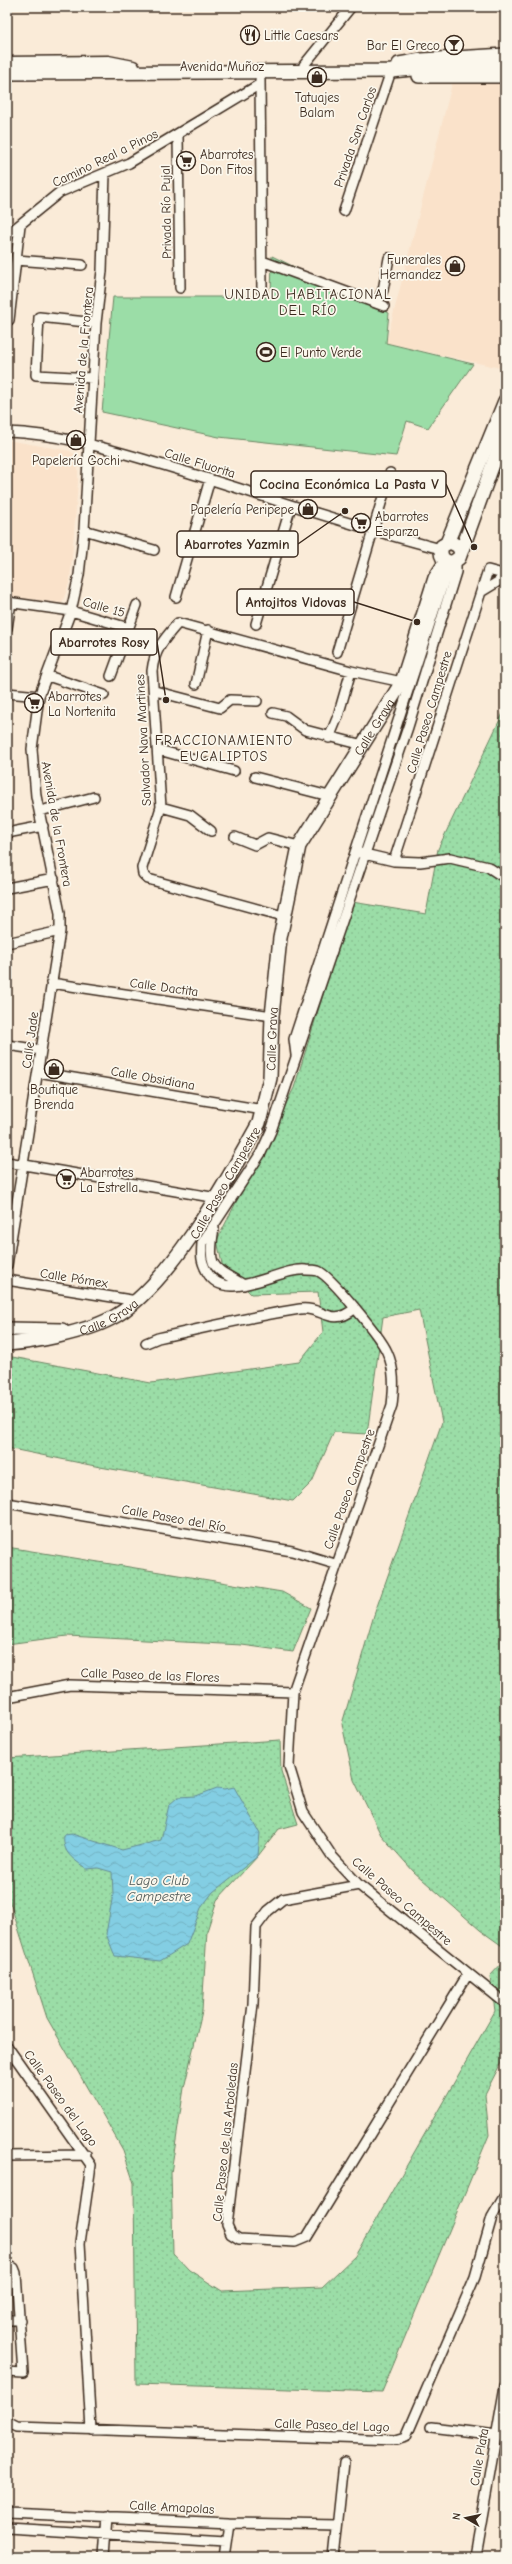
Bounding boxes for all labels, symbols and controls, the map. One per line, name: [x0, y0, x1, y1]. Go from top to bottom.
restaurant icon: Little Caesars: [239, 24, 261, 46]
place label: Little Caesars: [264, 28, 338, 43]
bar icon: Bar El Greco: [443, 34, 465, 56]
place label: Bar El Greco: [367, 38, 440, 53]
street label: Avenida Muñoz: [180, 59, 264, 74]
shop icon: Tatuajes Balam: [306, 66, 328, 88]
street label: Privada San Carlos: [331, 85, 379, 189]
place label: Tatuajes Balam: [295, 90, 339, 120]
street label: Camino Real a Pinos: [50, 126, 160, 190]
place label: Abarrotes Don Fitos: [200, 147, 253, 177]
supermarket icon: Abarrotes Don Fitos: [175, 150, 197, 172]
street label: Privada Río Pujal: [158, 165, 174, 259]
place label: Funerales Hernandez: [380, 252, 441, 282]
shop icon: Funerales Hernandez: [444, 255, 466, 277]
street label: Avenida de la Frontera: [70, 286, 96, 414]
district label: UNIDAD HABITACIONAL DEL RÍO: [224, 286, 392, 319]
sports icon: El Punto Verde: [255, 341, 277, 363]
place label: El Punto Verde: [280, 345, 362, 360]
shop icon: Papelería Gochi: [65, 429, 87, 451]
street label: Calle Fluorita: [163, 445, 237, 481]
place label: Papelería Gochi: [32, 453, 120, 468]
callout: Cocina Económica La Pasta V: [251, 471, 446, 497]
text: Cocina Económica La Pasta V: [259, 476, 439, 493]
shop icon: Papelería Peripepe: [297, 498, 319, 520]
place label: Papelería Peripepe: [190, 502, 294, 517]
place label: Abarrotes Esparza: [375, 509, 428, 539]
supermarket icon: Abarrotes Esparza: [350, 512, 372, 534]
callout: Abarrotes Yazmin: [177, 531, 298, 557]
text: Abarrotes Yazmin: [184, 536, 290, 553]
callout: Antojitos Vidovas: [237, 589, 354, 615]
street label: Calle 15: [81, 594, 127, 620]
text: Antojitos Vidovas: [246, 594, 346, 611]
callout: Abarrotes Rosy: [51, 629, 157, 655]
text: Abarrotes Rosy: [59, 634, 150, 651]
street label: Calle Paseo Campestre: [403, 649, 455, 775]
street label: Salvador Nava Martines: [132, 674, 154, 806]
place label: Abarrotes La Nortenita: [48, 689, 116, 719]
supermarket icon: Abarrotes La Nortenita: [23, 692, 45, 714]
street label: Calle Grava: [350, 696, 397, 758]
district label: FRACCIONAMIENTO EUCALIPTOS: [155, 732, 293, 765]
street label: Avenida de la Frontera: [39, 760, 75, 888]
street label: Calle Dactita: [129, 975, 199, 999]
street label: Calle Grava: [263, 1006, 280, 1071]
street label: Calle Jade: [19, 1010, 41, 1069]
shop icon: Boutique Brenda: [43, 1058, 65, 1080]
street label: Calle Obsidiana: [110, 1063, 196, 1093]
place label: Boutique Brenda: [30, 1082, 79, 1112]
street label: Calle Paseo Campestre: [187, 1124, 264, 1242]
place label: Abarrotes La Estrella: [80, 1165, 138, 1195]
supermarket icon: Abarrotes La Estrella: [55, 1168, 77, 1190]
street label: Calle Pómex: [39, 1265, 110, 1291]
street label: Calle Grava: [77, 1295, 141, 1338]
street label: Calle Paseo Campestre: [320, 1426, 378, 1551]
street label: Calle Paseo del Río: [121, 1501, 228, 1535]
street label: Calle Paseo de las Flores: [80, 1665, 220, 1685]
street label: Calle Paseo Campestre: [349, 1854, 455, 1949]
water label: Lago Club Campestre: [127, 1872, 191, 1905]
street label: Calle Paseo del Lago: [21, 2047, 101, 2149]
street label: Calle Paseo de las Arboledas: [209, 2062, 241, 2222]
street label: Calle Paseo del Lago: [274, 2415, 390, 2435]
street label: Calle Plata: [467, 2427, 491, 2487]
street label: Calle Amapolas: [129, 2497, 215, 2517]
north arrow: [446, 2498, 486, 2538]
text: N: [450, 2512, 464, 2521]

